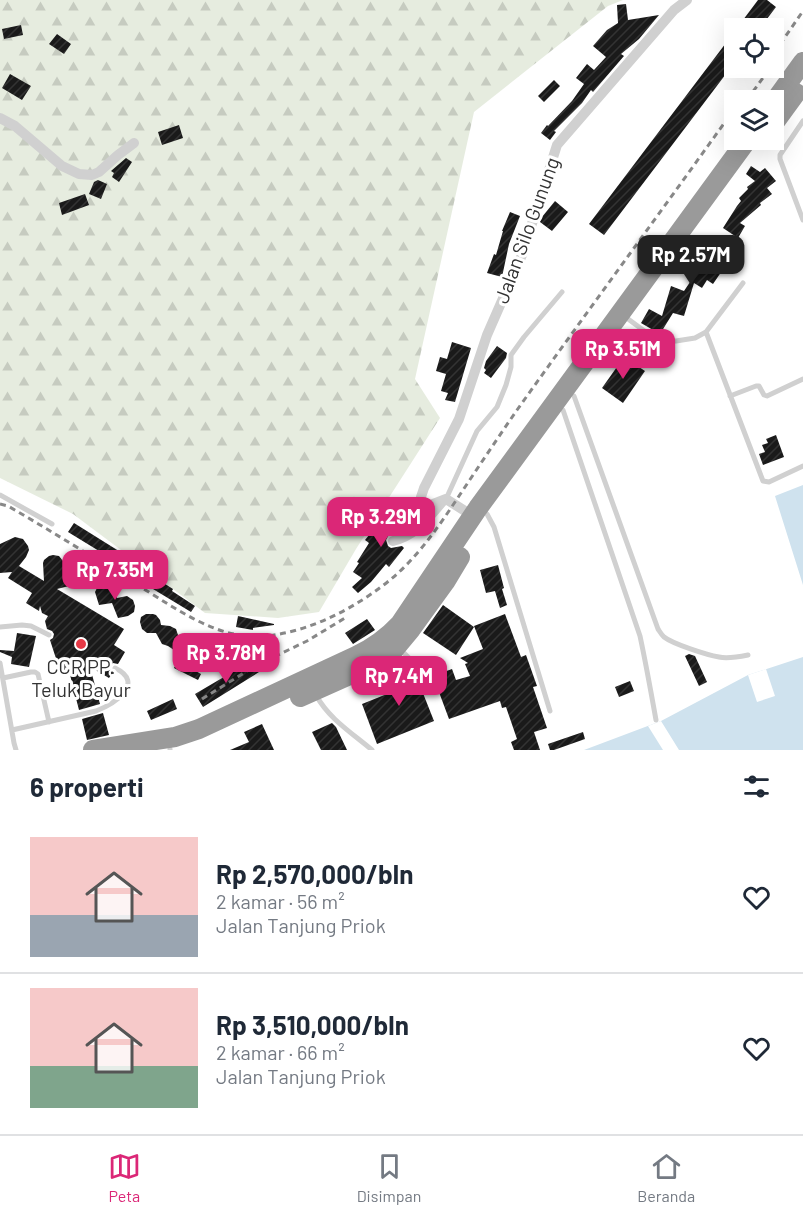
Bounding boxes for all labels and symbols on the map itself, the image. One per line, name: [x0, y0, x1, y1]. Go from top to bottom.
street label: Jalan Silo Gunung: [488, 154, 564, 306]
pin: Rp 2.57M: [629, 235, 753, 286]
pin: Rp 3.51M: [561, 329, 685, 380]
pin: Rp 3.29M: [319, 497, 443, 548]
pin: Rp 7.35M: [53, 550, 177, 601]
pin: Rp 3.78M: [164, 633, 288, 684]
marker: CCR PP. Teluk Bayur: [74, 637, 88, 651]
place label: CCR PP. Teluk Bayur: [31, 654, 131, 701]
pin: Rp 7.4M: [344, 656, 454, 707]

